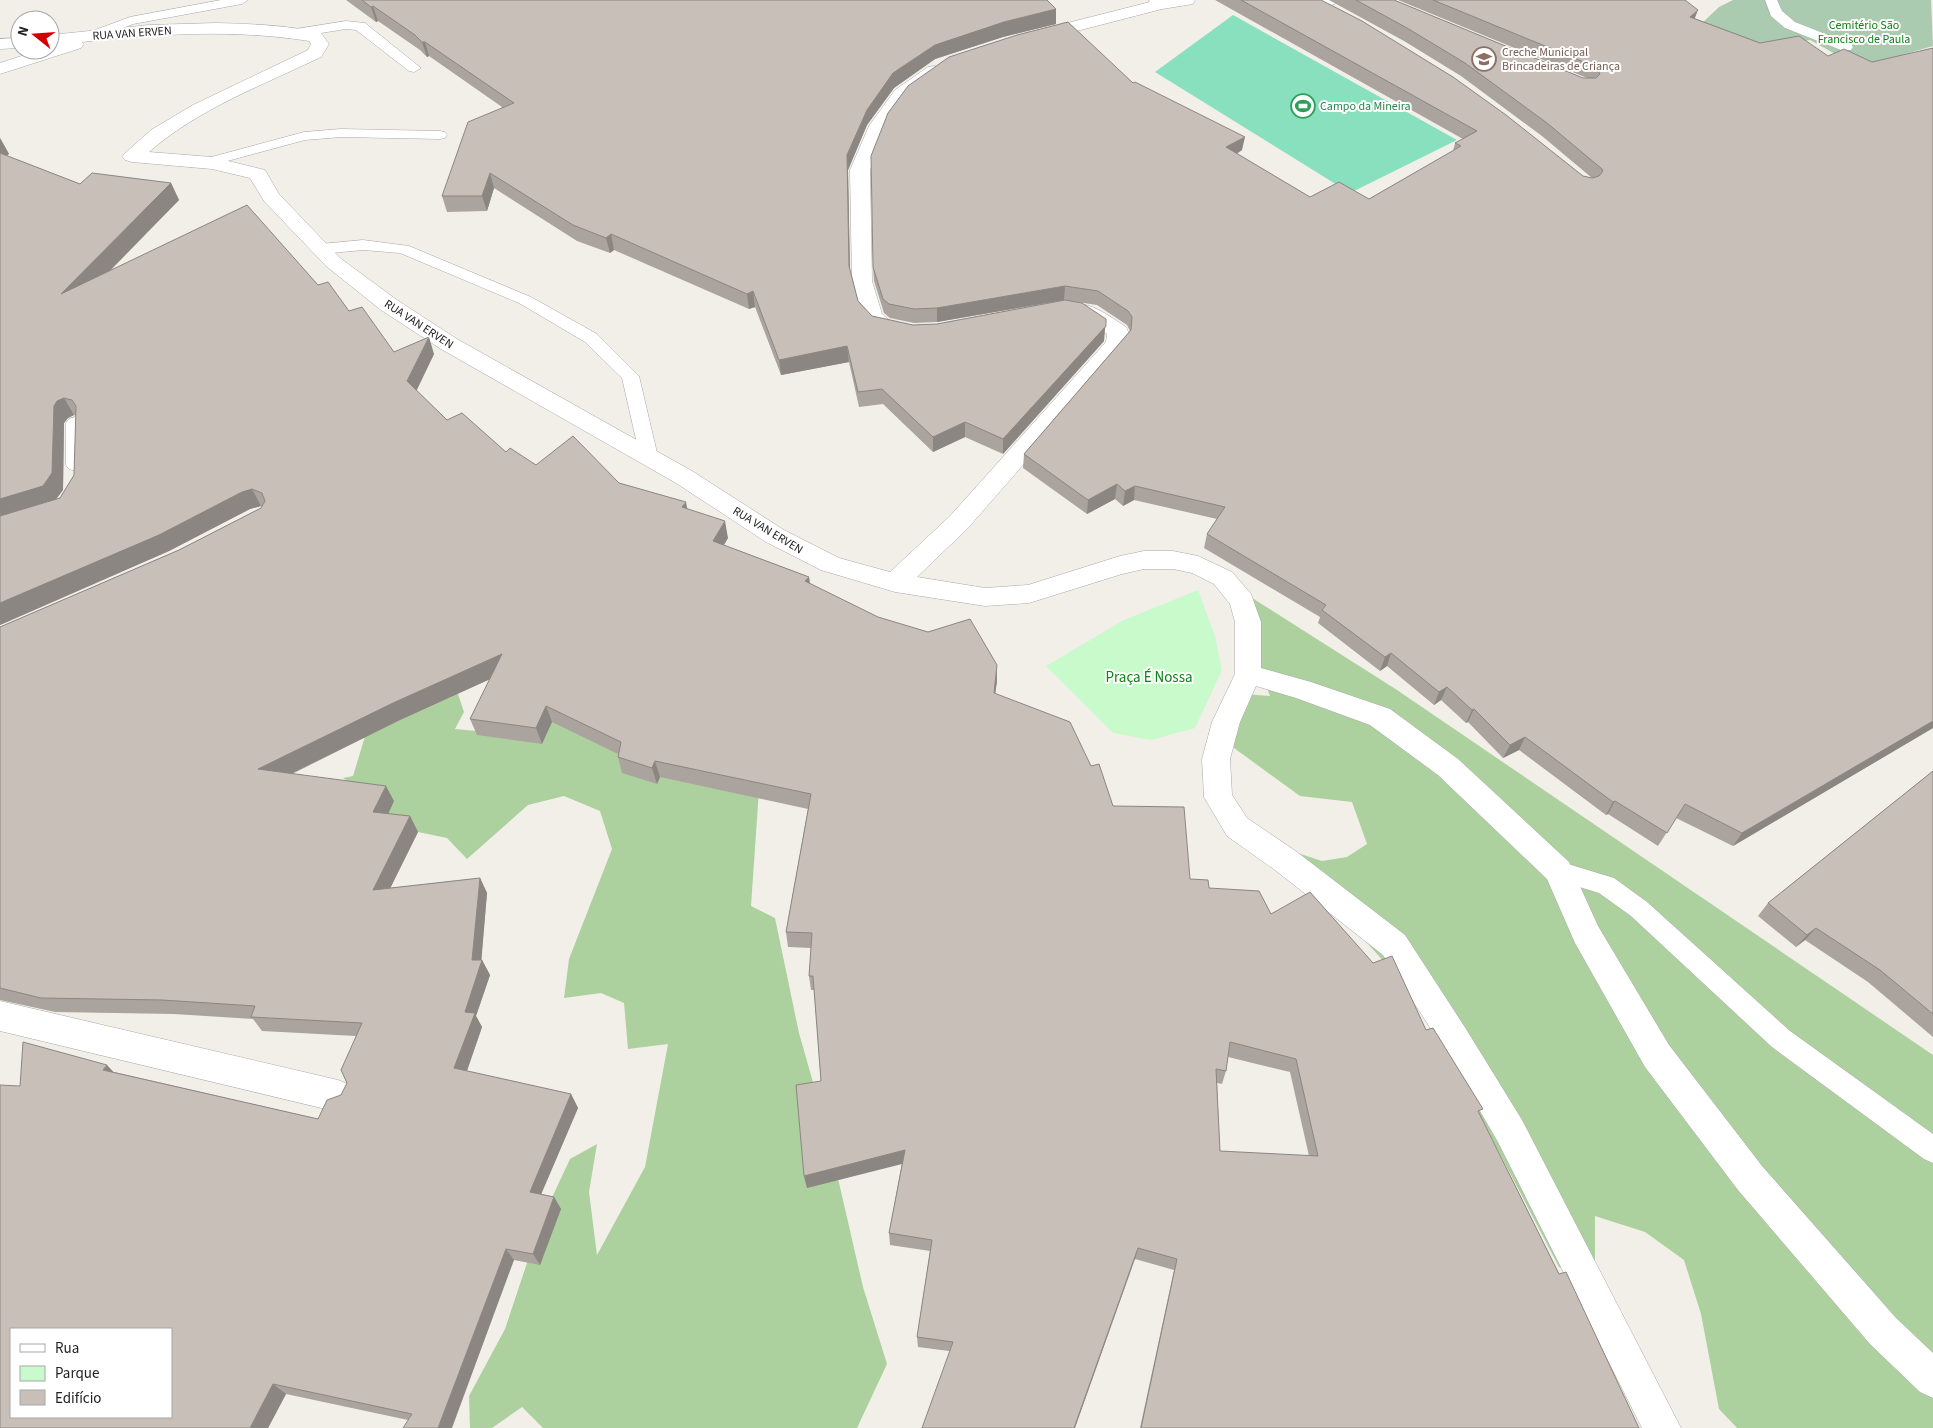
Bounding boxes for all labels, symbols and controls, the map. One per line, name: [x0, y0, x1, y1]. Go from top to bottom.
north arrow: [10, 10, 60, 60]
park label: Cemitério São Francisco de Paula: [1818, 17, 1910, 48]
street label: RUA VAN ERVEN: [92, 22, 172, 45]
text: N: [13, 24, 34, 39]
place label: Creche Municipal Brincadeiras de Criança: [1502, 44, 1620, 75]
school or university icon: Creche Municipal Brincadeiras de Criança: [1471, 46, 1497, 72]
sports icon: Campo da Mineira: [1290, 93, 1316, 119]
place label: Campo da Mineira: [1320, 98, 1411, 115]
street label: RUA VAN ERVEN: [381, 296, 457, 353]
street label: RUA VAN ERVEN: [729, 503, 806, 558]
park label: Praça É Nossa: [1106, 667, 1193, 688]
legend: [10, 1328, 172, 1418]
text: Rua: [55, 1338, 79, 1359]
text: Parque: [55, 1363, 99, 1384]
text: Edifício: [55, 1388, 102, 1409]

